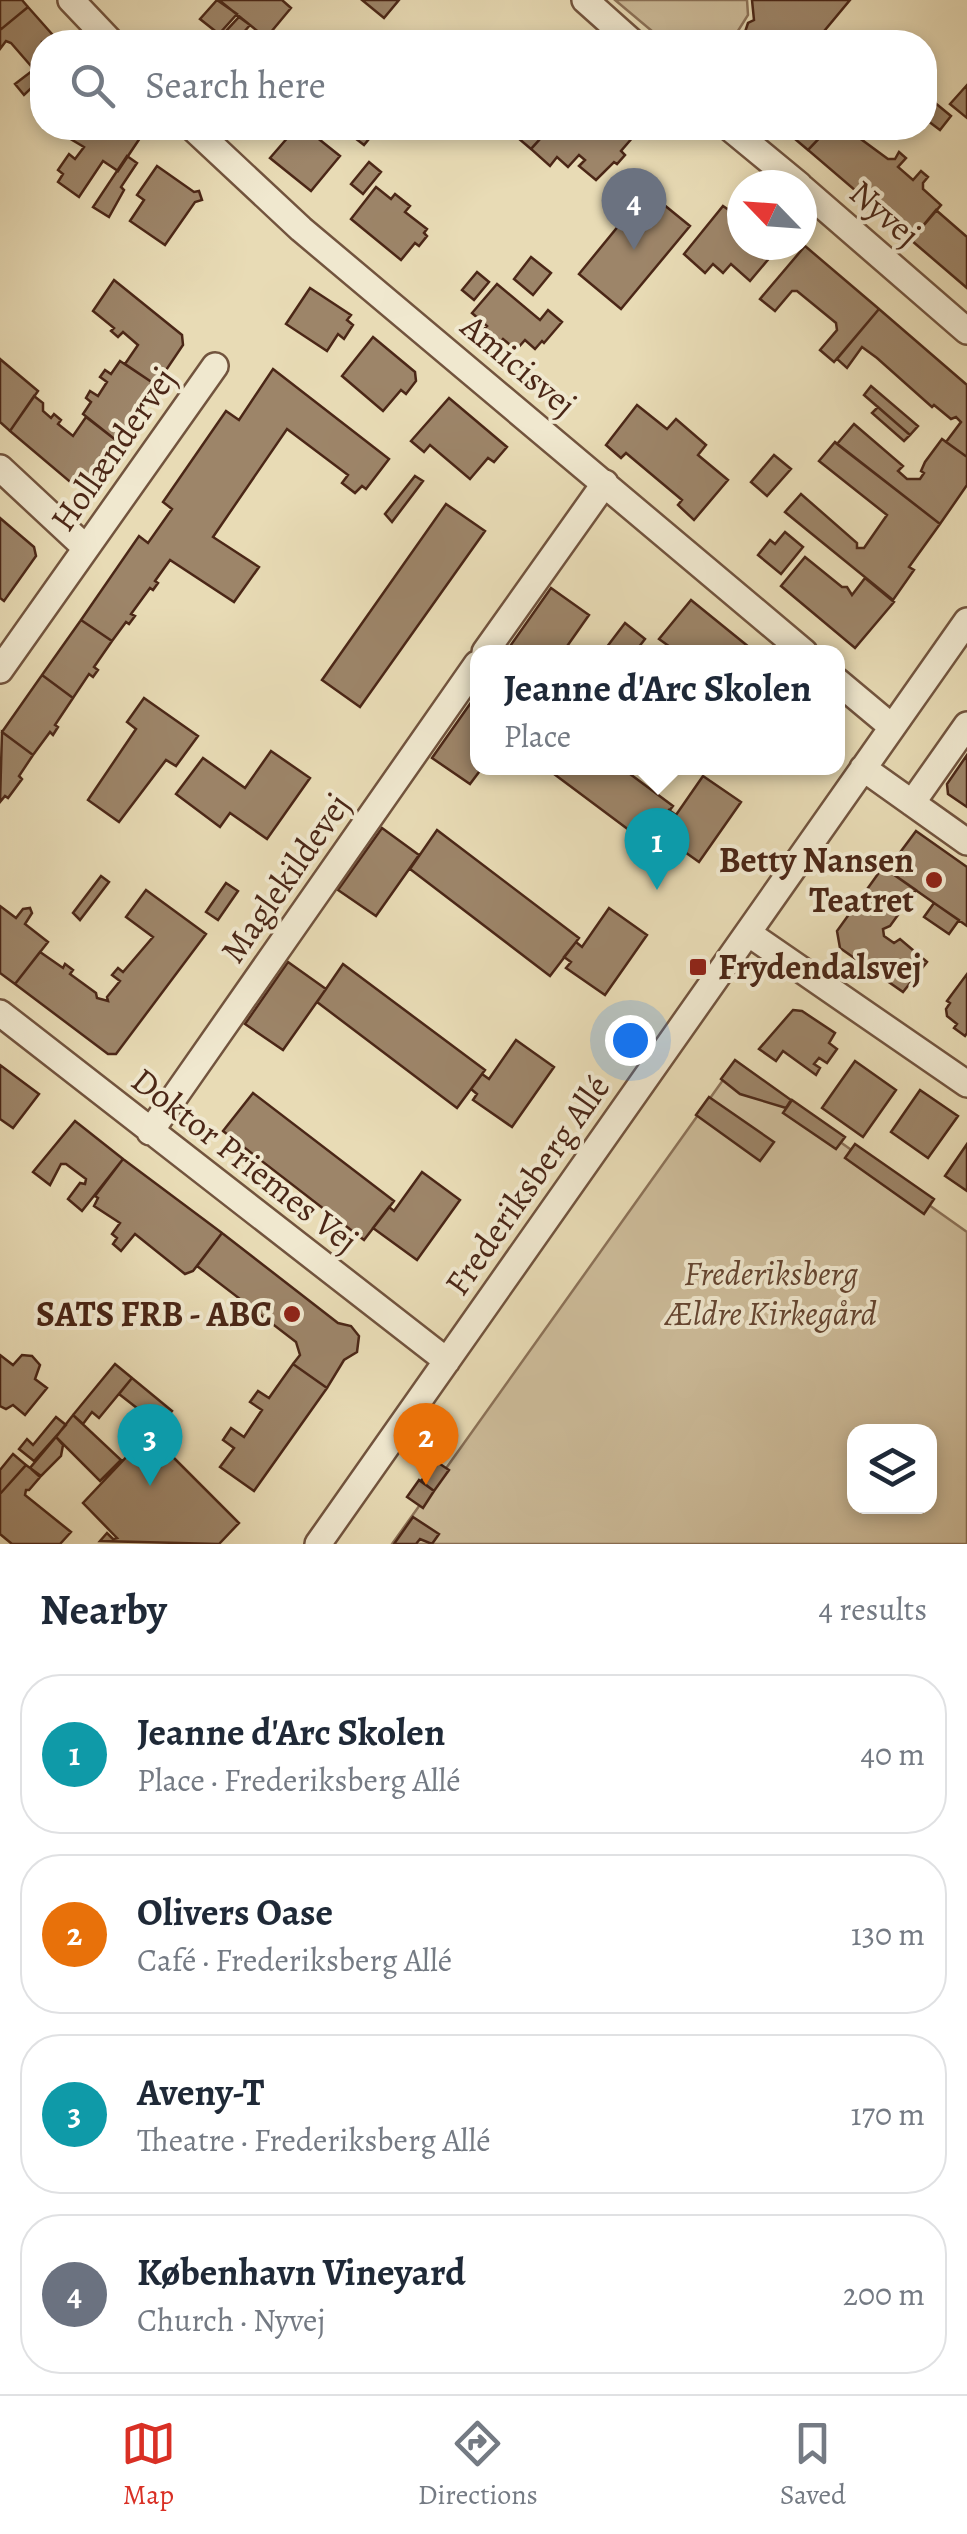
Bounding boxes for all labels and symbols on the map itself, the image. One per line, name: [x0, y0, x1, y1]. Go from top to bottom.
pin: 4: [602, 168, 666, 250]
street label: Nyvej: [839, 169, 931, 257]
north arrow: [727, 170, 817, 260]
street label: Amicisvej: [450, 302, 587, 427]
street label: Hollændervej: [39, 357, 187, 541]
street label: Maglekildevej: [209, 784, 361, 972]
pin: 1: [624, 808, 690, 890]
place label: Betty Nansen Teatret: [719, 836, 914, 924]
marker: Betty Nansen Teatret: [923, 869, 945, 891]
place label: Frydendalsvej: [718, 943, 922, 991]
marker: Frydendalsvej: [687, 956, 709, 978]
your location: [605, 1015, 656, 1066]
street label: Doktor Priemes Vej: [122, 1056, 368, 1264]
street label: Frederiksberg Allé: [433, 1065, 621, 1305]
park label: Frederiksberg Ældre Kirkegård: [663, 1249, 877, 1337]
place label: SATS FRB - ABC: [36, 1290, 272, 1338]
marker: SATS FRB - ABC: [281, 1303, 303, 1325]
pin: 2: [394, 1402, 458, 1485]
pin: 3: [118, 1404, 182, 1486]

